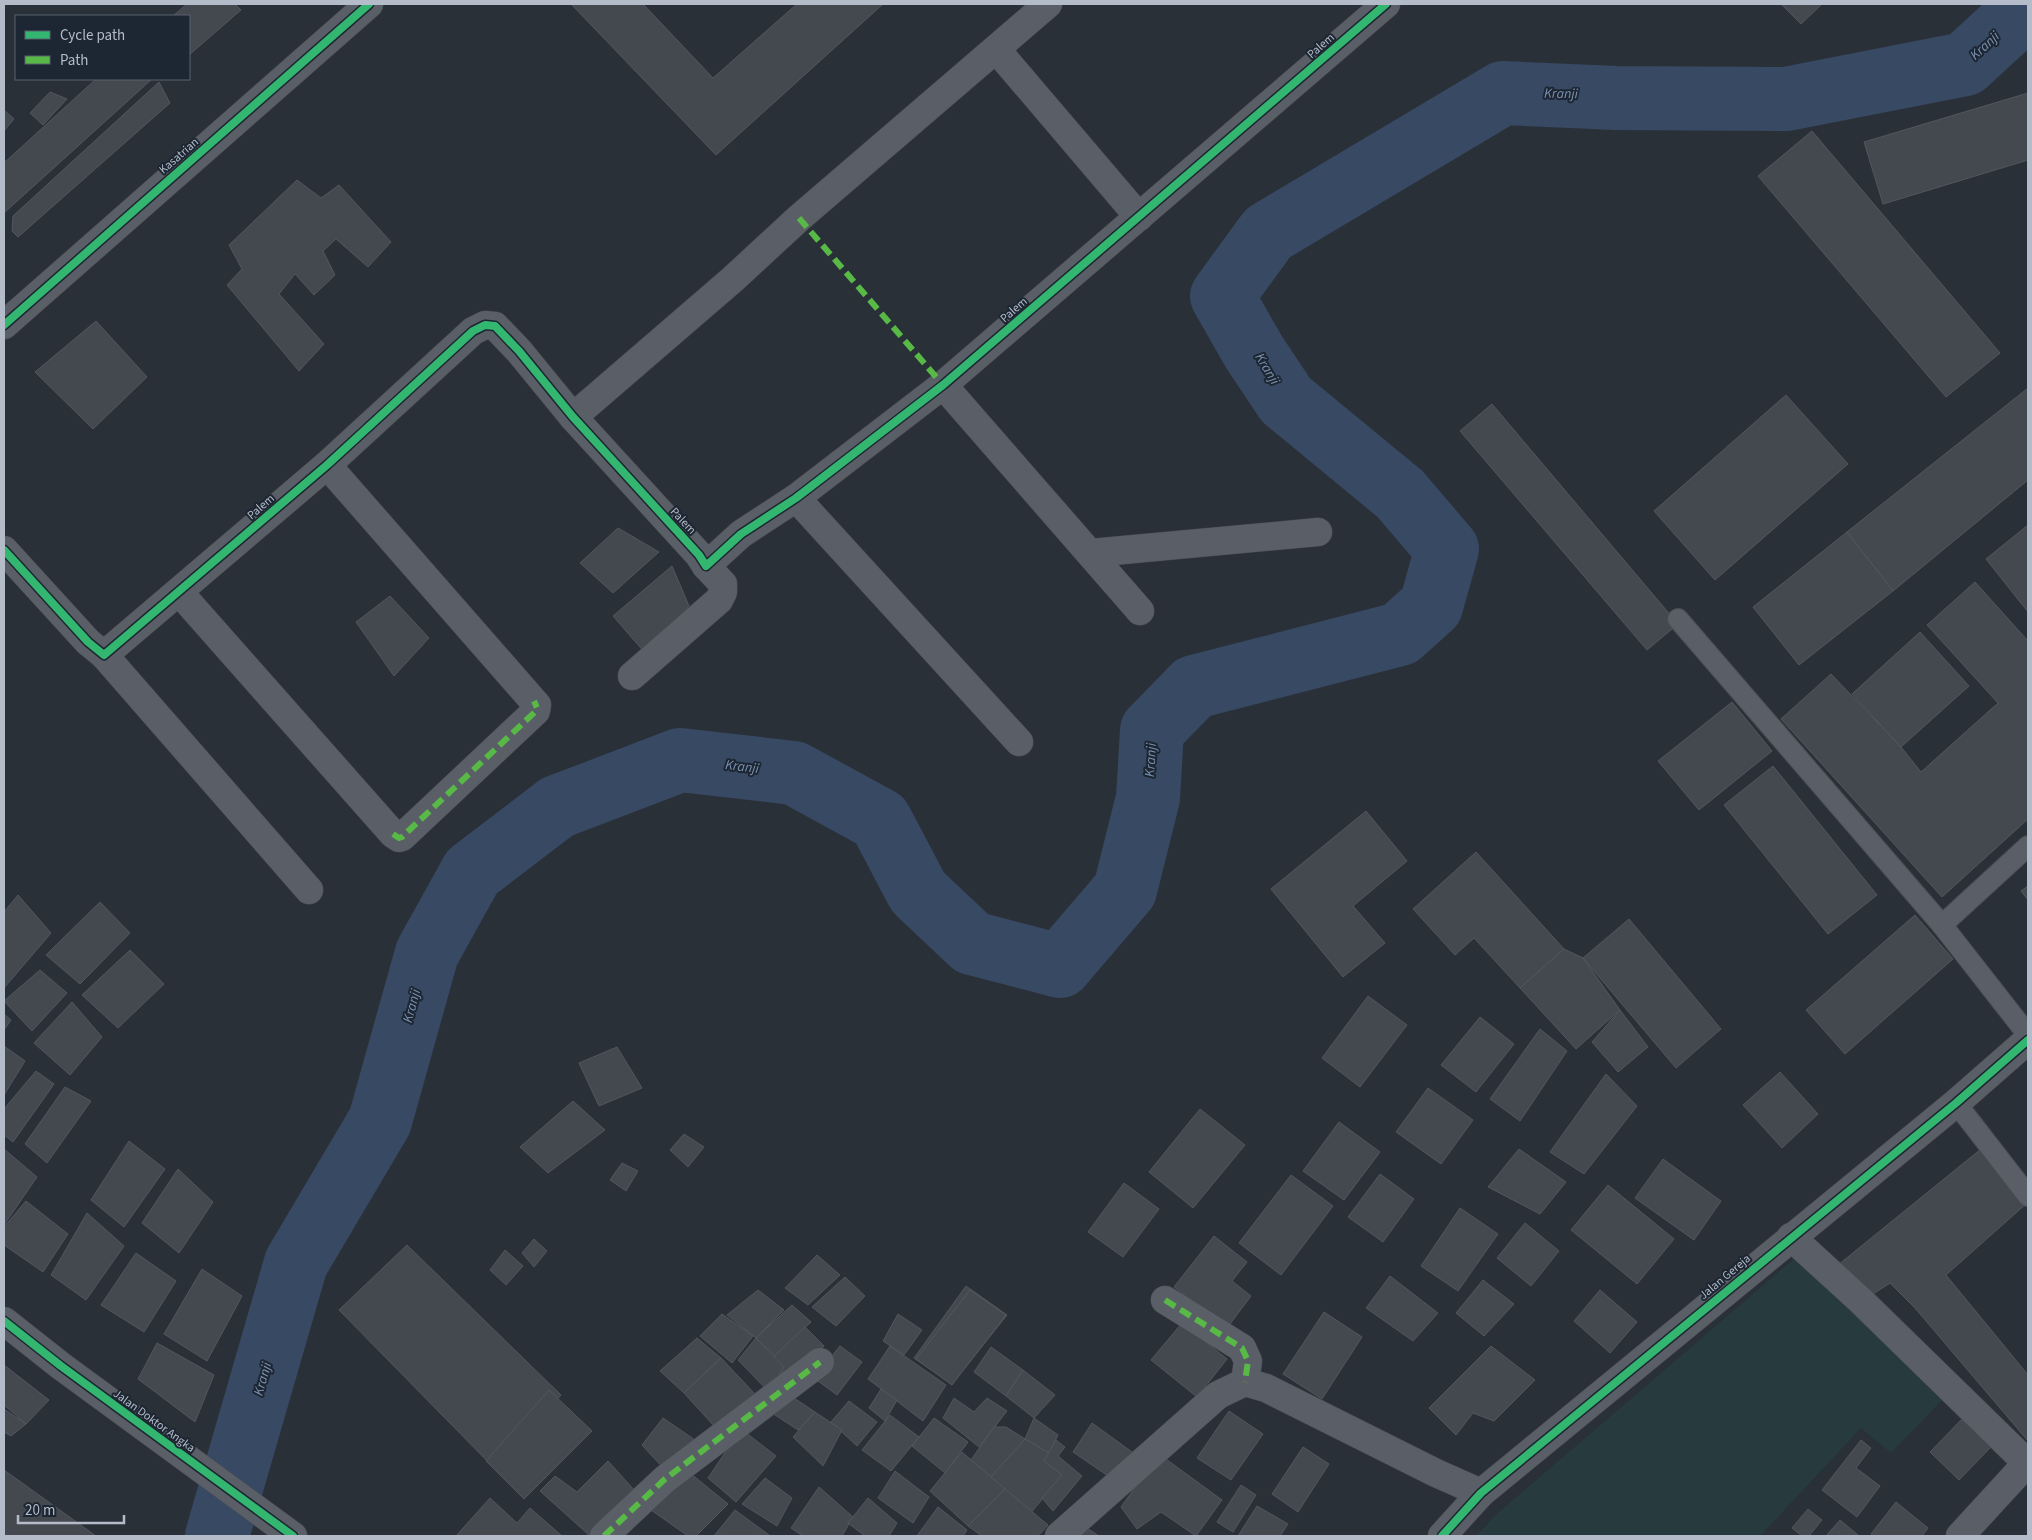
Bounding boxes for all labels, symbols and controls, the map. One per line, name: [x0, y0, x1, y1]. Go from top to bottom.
legend: [15, 15, 190, 80]
text: Cycle path: [60, 25, 125, 46]
water label: Kranji: [1966, 27, 2005, 65]
street label: Palem: [1304, 29, 1338, 63]
text: Path: [60, 50, 88, 71]
water label: Kranji: [1544, 84, 1579, 104]
street label: Kasatrian: [155, 134, 203, 178]
street label: Palem: [997, 293, 1031, 327]
water label: Kranji: [1250, 349, 1285, 389]
street label: Palem: [244, 490, 278, 524]
street label: Palem: [666, 504, 700, 538]
water label: Kranji: [1140, 742, 1162, 777]
water label: Kranji: [724, 755, 761, 779]
water label: Kranji: [398, 986, 426, 1025]
street label: Jalan Gereja: [1696, 1250, 1754, 1304]
water label: Kranji: [249, 1359, 277, 1398]
street label: Jalan Doktor Angka: [110, 1385, 198, 1457]
scale bar: [18, 1492, 124, 1524]
text: 20 m: [25, 1500, 55, 1521]

